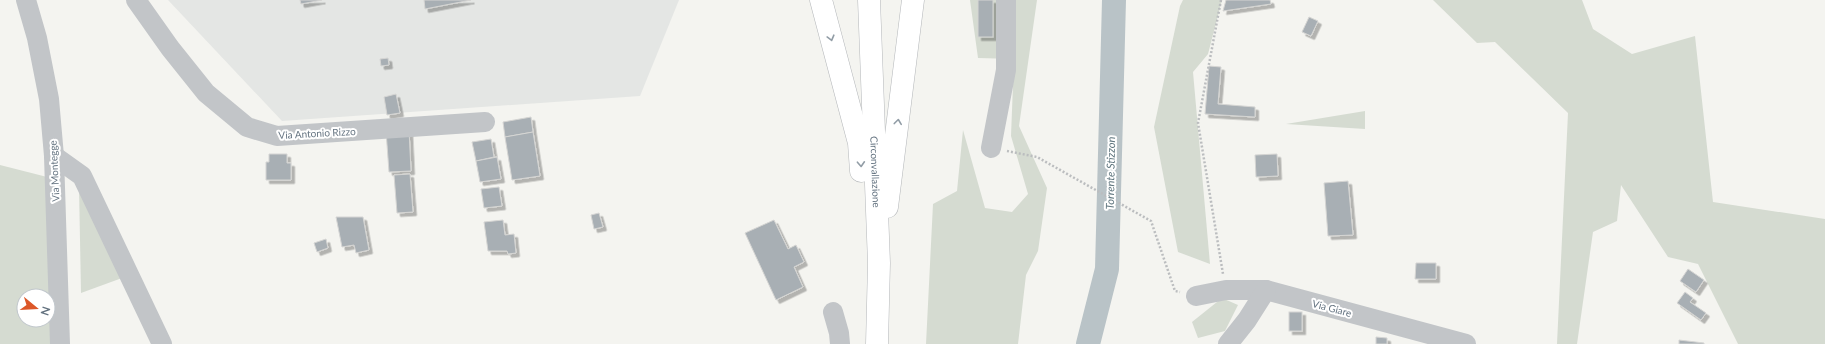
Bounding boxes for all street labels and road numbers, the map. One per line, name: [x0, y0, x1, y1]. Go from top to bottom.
street label: Via Antonio Rizzo: [278, 125, 356, 141]
street label: Circonvallazione: [868, 136, 883, 208]
street label: Via Montegge: [46, 140, 62, 202]
street label: Via Giare: [1311, 297, 1353, 319]

